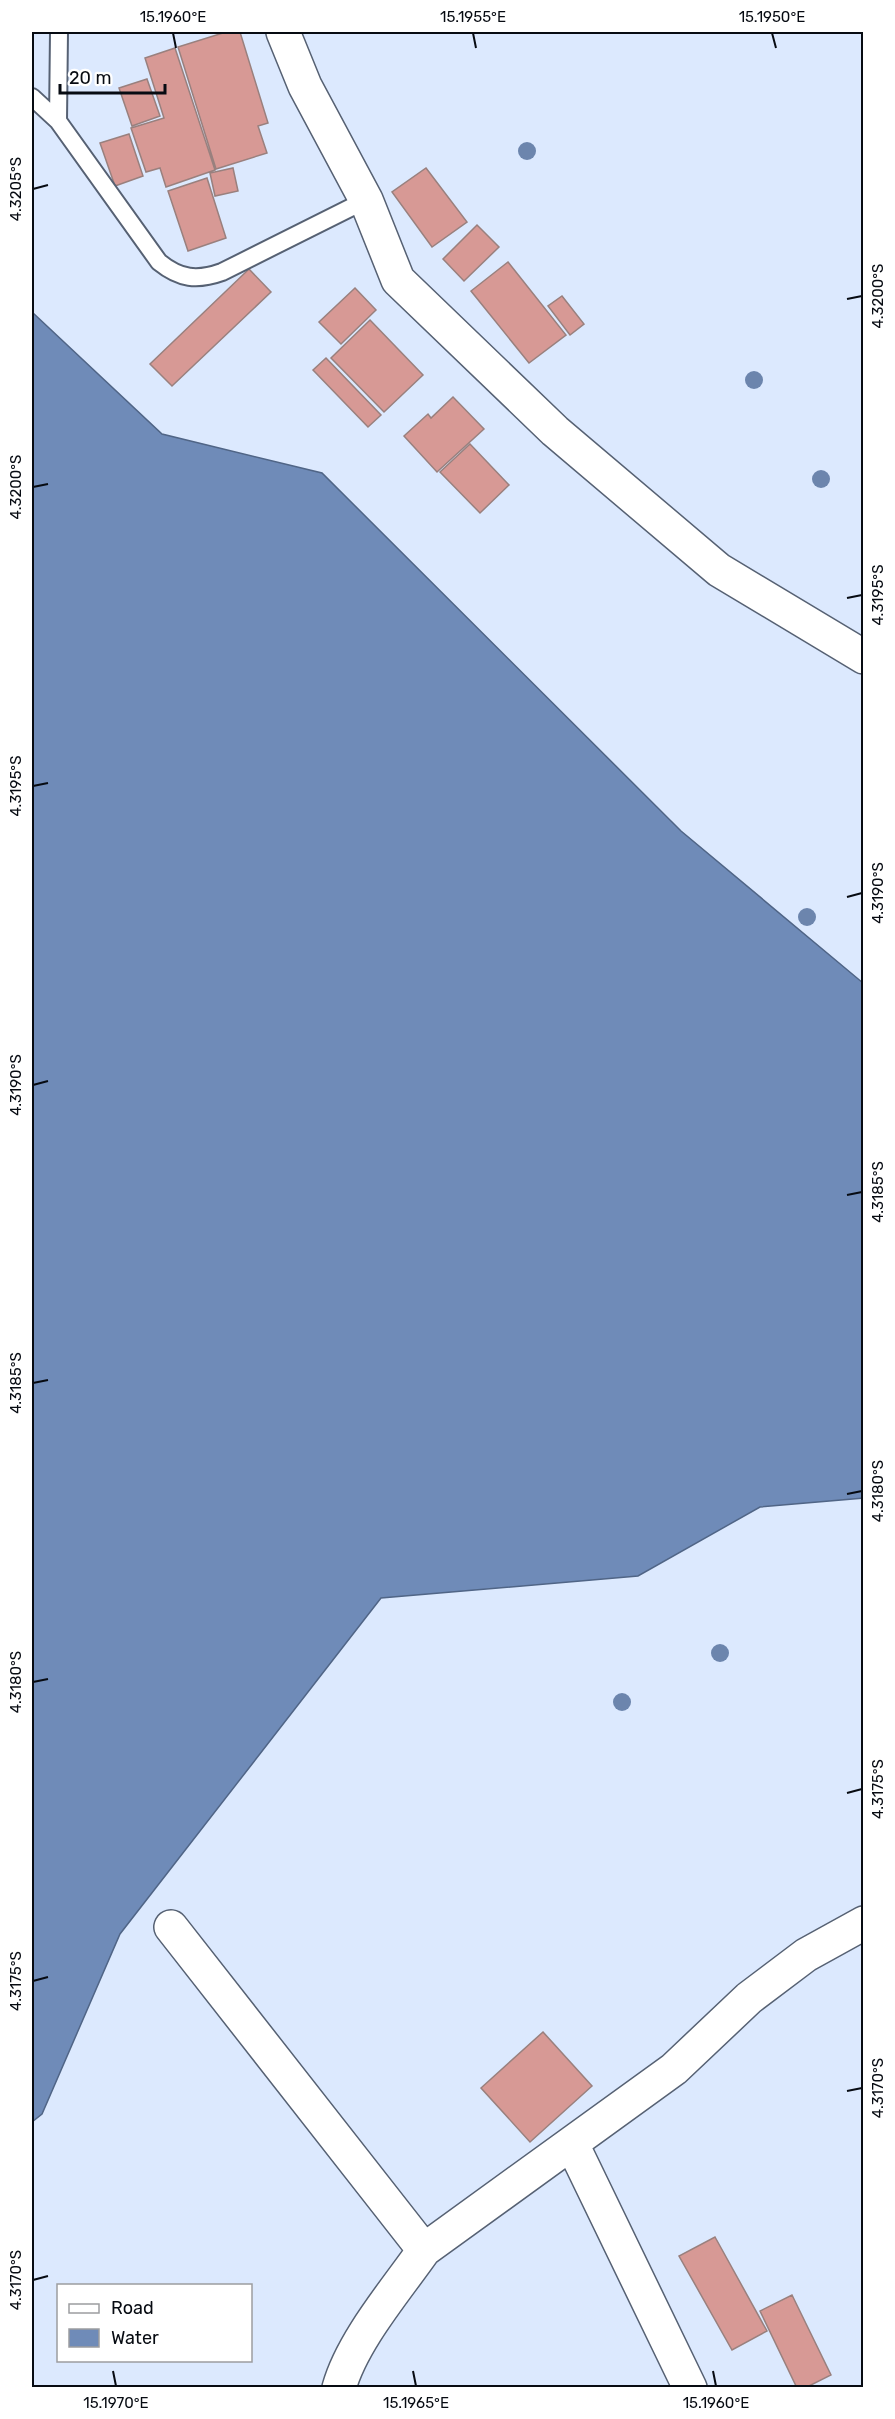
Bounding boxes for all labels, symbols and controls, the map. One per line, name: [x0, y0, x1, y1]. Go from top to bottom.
text: 15.1960°E: [140, 8, 206, 26]
text: 15.1955°E: [440, 8, 506, 26]
text: 15.1950°E: [739, 8, 805, 26]
scale bar: [60, 57, 165, 95]
text: 20 m: [69, 67, 111, 89]
text: 4.3205°S: [7, 157, 25, 221]
text: 4.3200°S: [869, 264, 887, 328]
text: 4.3200°S: [7, 455, 25, 519]
text: 4.3195°S: [869, 565, 887, 625]
text: 4.3195°S: [7, 756, 25, 816]
text: 4.3190°S: [869, 862, 887, 924]
text: 4.3190°S: [7, 1054, 25, 1116]
text: 4.3185°S: [869, 1161, 887, 1223]
text: 4.3185°S: [7, 1352, 25, 1414]
text: 4.3180°S: [869, 1460, 887, 1522]
text: 4.3180°S: [7, 1651, 25, 1713]
text: 4.3175°S: [869, 1759, 887, 1819]
text: 4.3175°S: [7, 1951, 25, 2011]
text: 4.3170°S: [869, 2058, 887, 2118]
text: 4.3170°S: [7, 2250, 25, 2310]
legend: [57, 2284, 252, 2362]
text: Road: [111, 2297, 154, 2319]
text: Water: [111, 2327, 159, 2349]
text: 15.1970°E: [83, 2394, 149, 2412]
text: 15.1965°E: [383, 2394, 449, 2412]
text: 15.1960°E: [683, 2394, 749, 2412]

